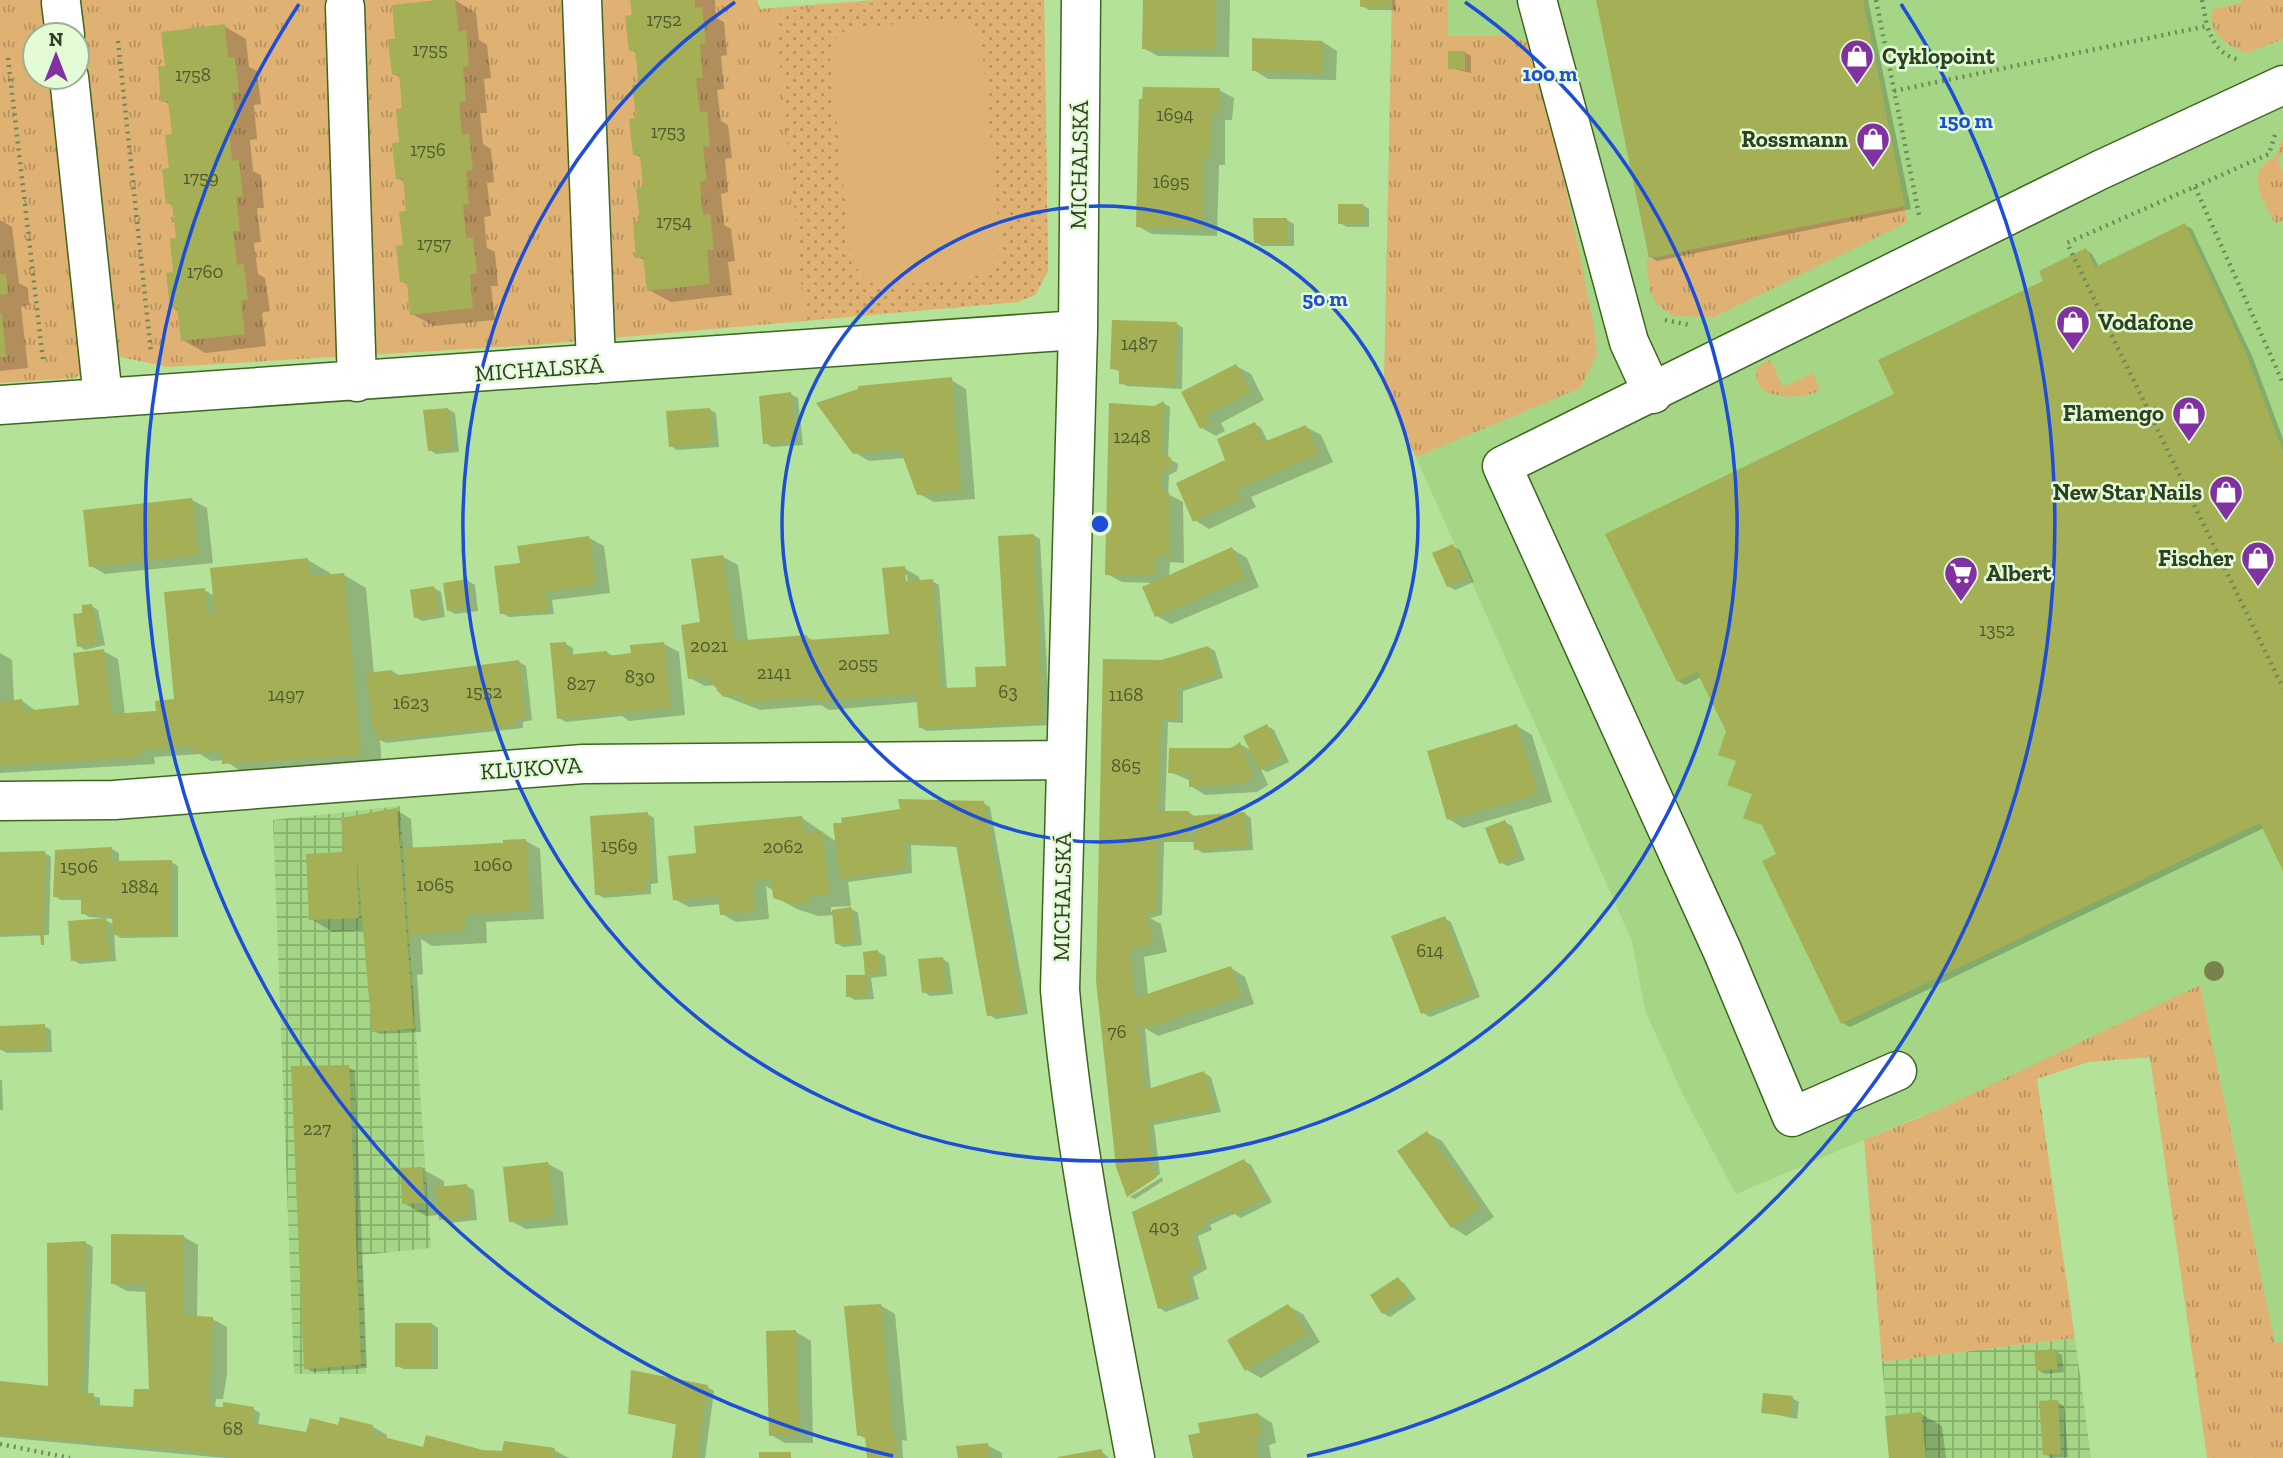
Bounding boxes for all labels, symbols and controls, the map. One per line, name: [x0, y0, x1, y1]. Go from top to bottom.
house number: 1752: [646, 8, 682, 31]
north arrow: [21, 21, 91, 91]
text: N: [49, 28, 63, 51]
shop icon: Cyklopoint: [1838, 37, 1876, 86]
house number: 1755: [412, 38, 448, 61]
place label: Cyklopoint: [1882, 42, 1996, 70]
text: 100 m: [1523, 61, 1578, 86]
house number: 1758: [175, 63, 211, 86]
street label: MICHALSKÁ: [1064, 99, 1094, 230]
house number: 1694: [1156, 103, 1194, 126]
text: 150 m: [1939, 108, 1994, 133]
house number: 1753: [651, 120, 685, 143]
shop icon: Rossmann: [1854, 120, 1892, 169]
place label: Rossmann: [1741, 125, 1848, 153]
house number: 1756: [410, 138, 446, 161]
house number: 1759: [183, 166, 219, 189]
house number: 1695: [1152, 170, 1190, 193]
house number: 1754: [656, 210, 692, 233]
house number: 1757: [417, 232, 451, 255]
house number: 1760: [187, 260, 224, 283]
text: 50 m: [1302, 286, 1348, 311]
shop icon: Vodafone: [2054, 303, 2092, 352]
place label: Vodafone: [2098, 308, 2193, 336]
house number: 1487: [1121, 332, 1157, 355]
street label: MICHALSKÁ: [474, 350, 605, 387]
shop icon: Flamengo: [2170, 394, 2208, 443]
place label: Flamengo: [2063, 399, 2164, 427]
house number: 1248: [1113, 425, 1151, 448]
shop icon: New Star Nails: [2207, 473, 2245, 522]
place label: New Star Nails: [2053, 478, 2202, 506]
centre of rings: [1088, 512, 1112, 536]
shop icon: Fischer: [2239, 539, 2277, 588]
place label: Fischer: [2158, 544, 2234, 572]
supermarket icon: Albert: [1942, 554, 1980, 603]
place label: Albert: [1986, 559, 2052, 587]
house number: 1352: [1979, 618, 2015, 641]
house number: 2021: [690, 634, 728, 657]
house number: 2055: [838, 652, 878, 675]
house number: 2141: [757, 661, 791, 684]
house number: 830: [625, 665, 655, 688]
house number: 827: [567, 672, 596, 695]
house number: 1552: [466, 680, 502, 703]
house number: 63: [998, 680, 1018, 703]
house number: 1497: [268, 683, 304, 706]
house number: 1168: [1109, 683, 1143, 706]
house number: 1623: [393, 691, 429, 714]
street label: KLUKOVA: [479, 750, 584, 786]
house number: 865: [1111, 754, 1141, 777]
street label: MICHALSKÁ: [1047, 831, 1077, 962]
house number: 1569: [600, 834, 638, 857]
house number: 2062: [763, 835, 803, 858]
house number: 1060: [473, 853, 513, 876]
house number: 1506: [60, 855, 98, 878]
house number: 1065: [416, 873, 454, 896]
house number: 1884: [121, 875, 159, 898]
house number: 614: [1416, 939, 1444, 962]
house number: 76: [1107, 1020, 1127, 1043]
house number: 227: [303, 1117, 331, 1140]
house number: 403: [1149, 1215, 1179, 1238]
house number: 68: [223, 1417, 243, 1440]

